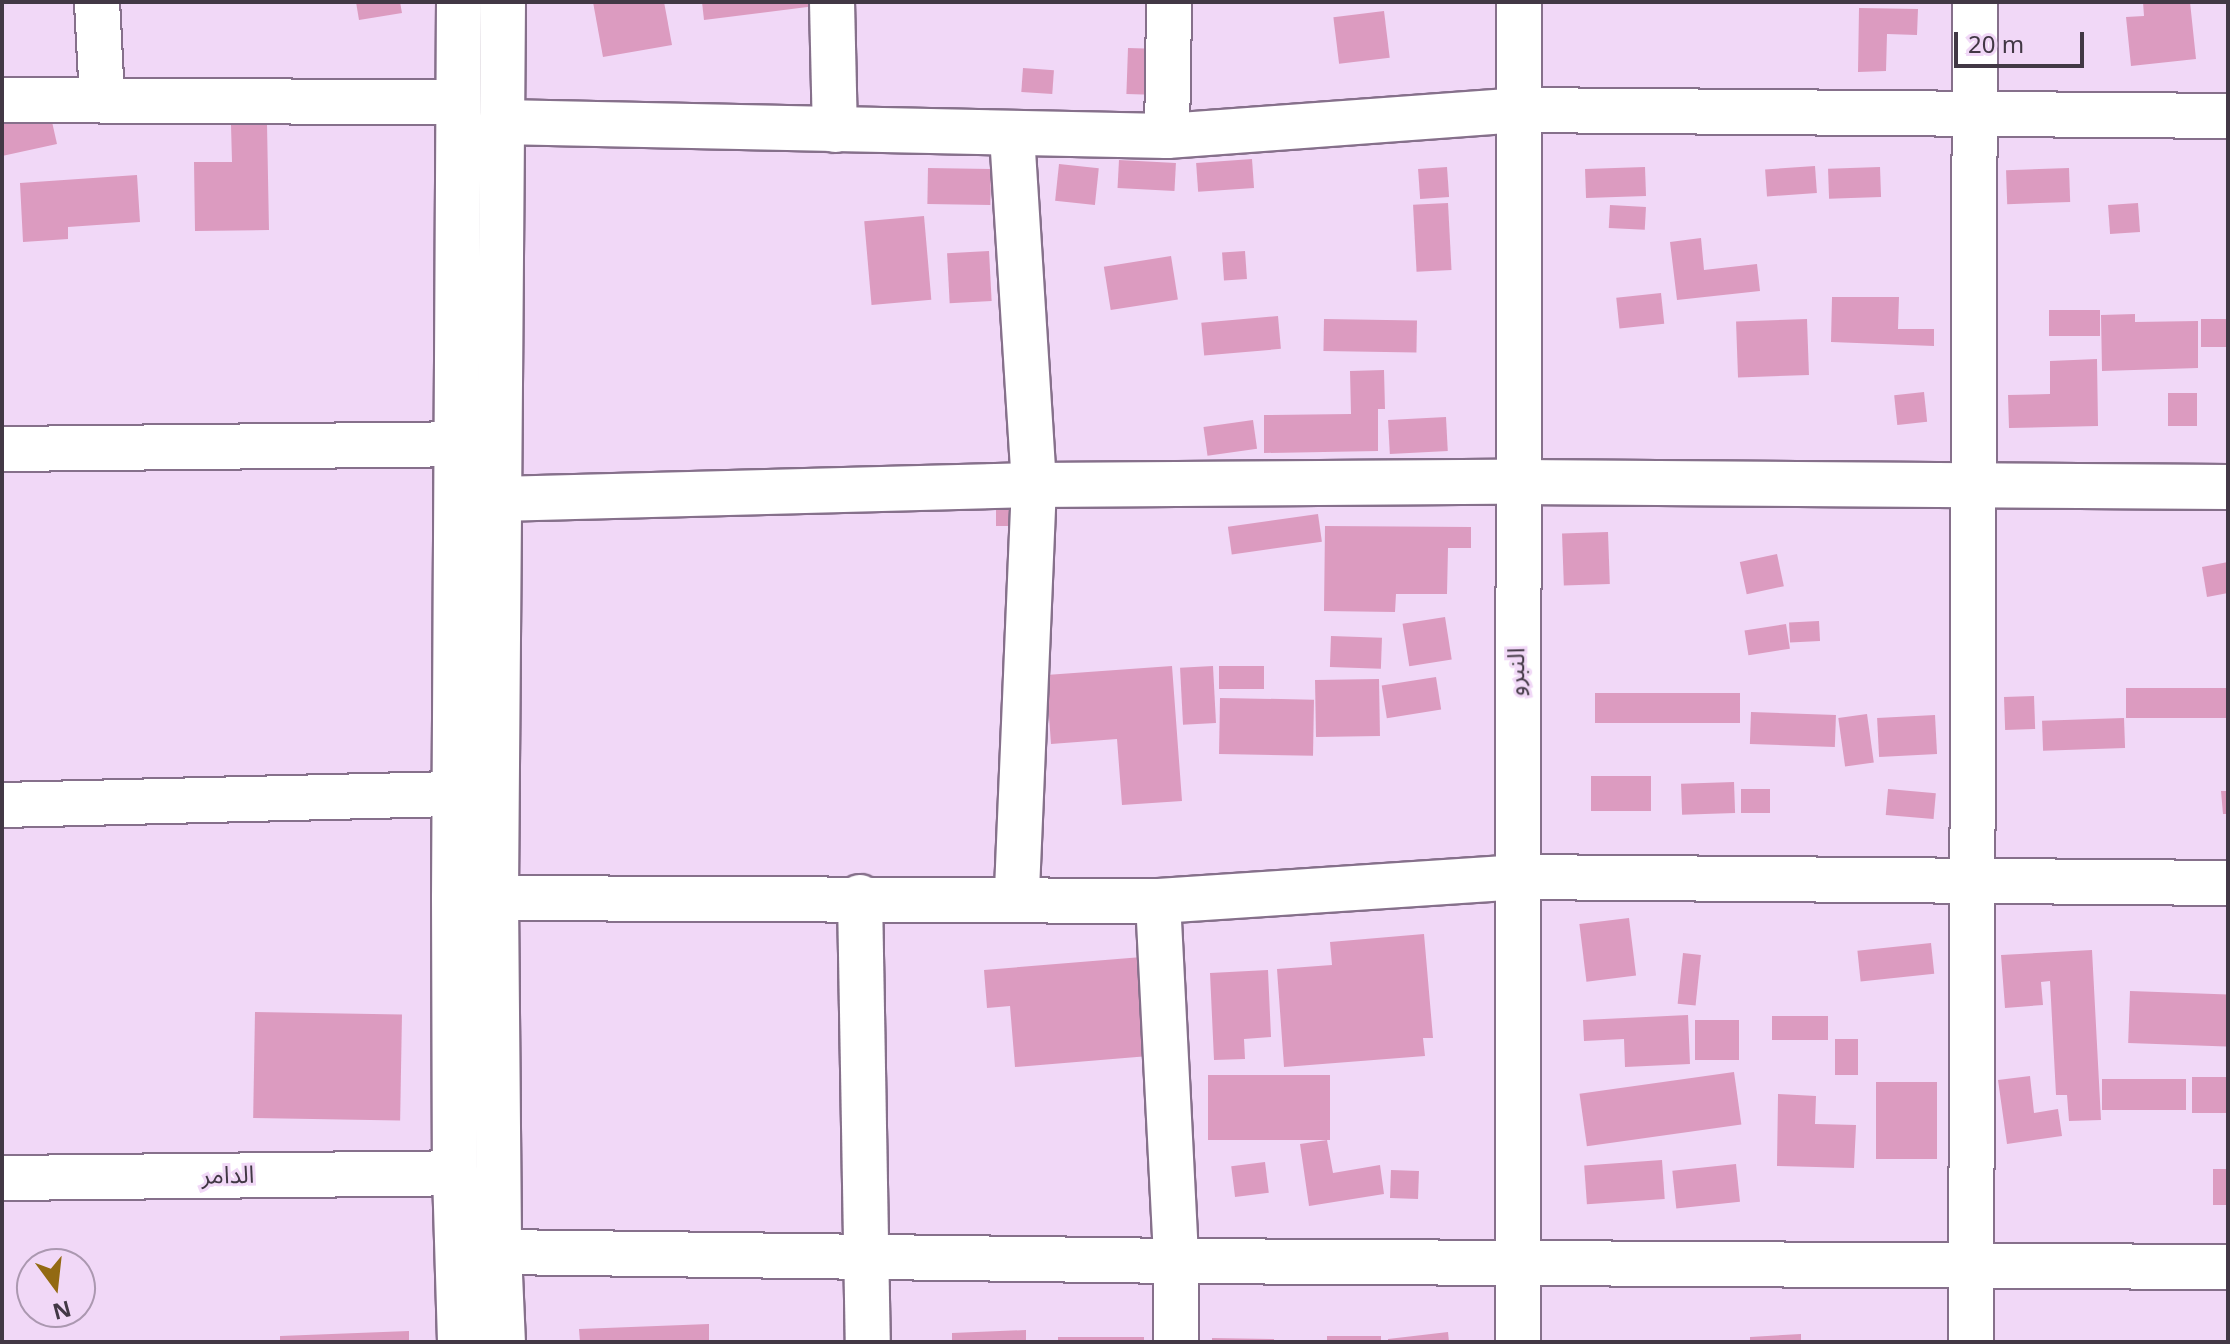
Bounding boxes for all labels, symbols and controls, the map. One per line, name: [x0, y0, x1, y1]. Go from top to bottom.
scale bar: [1958, 16, 2088, 66]
text: 20 m: [1968, 20, 2024, 71]
street label: النبرو: [1503, 648, 1531, 696]
street label: الدامر: [201, 1161, 255, 1191]
north arrow: [16, 1248, 96, 1328]
text: N: [47, 1285, 76, 1334]

